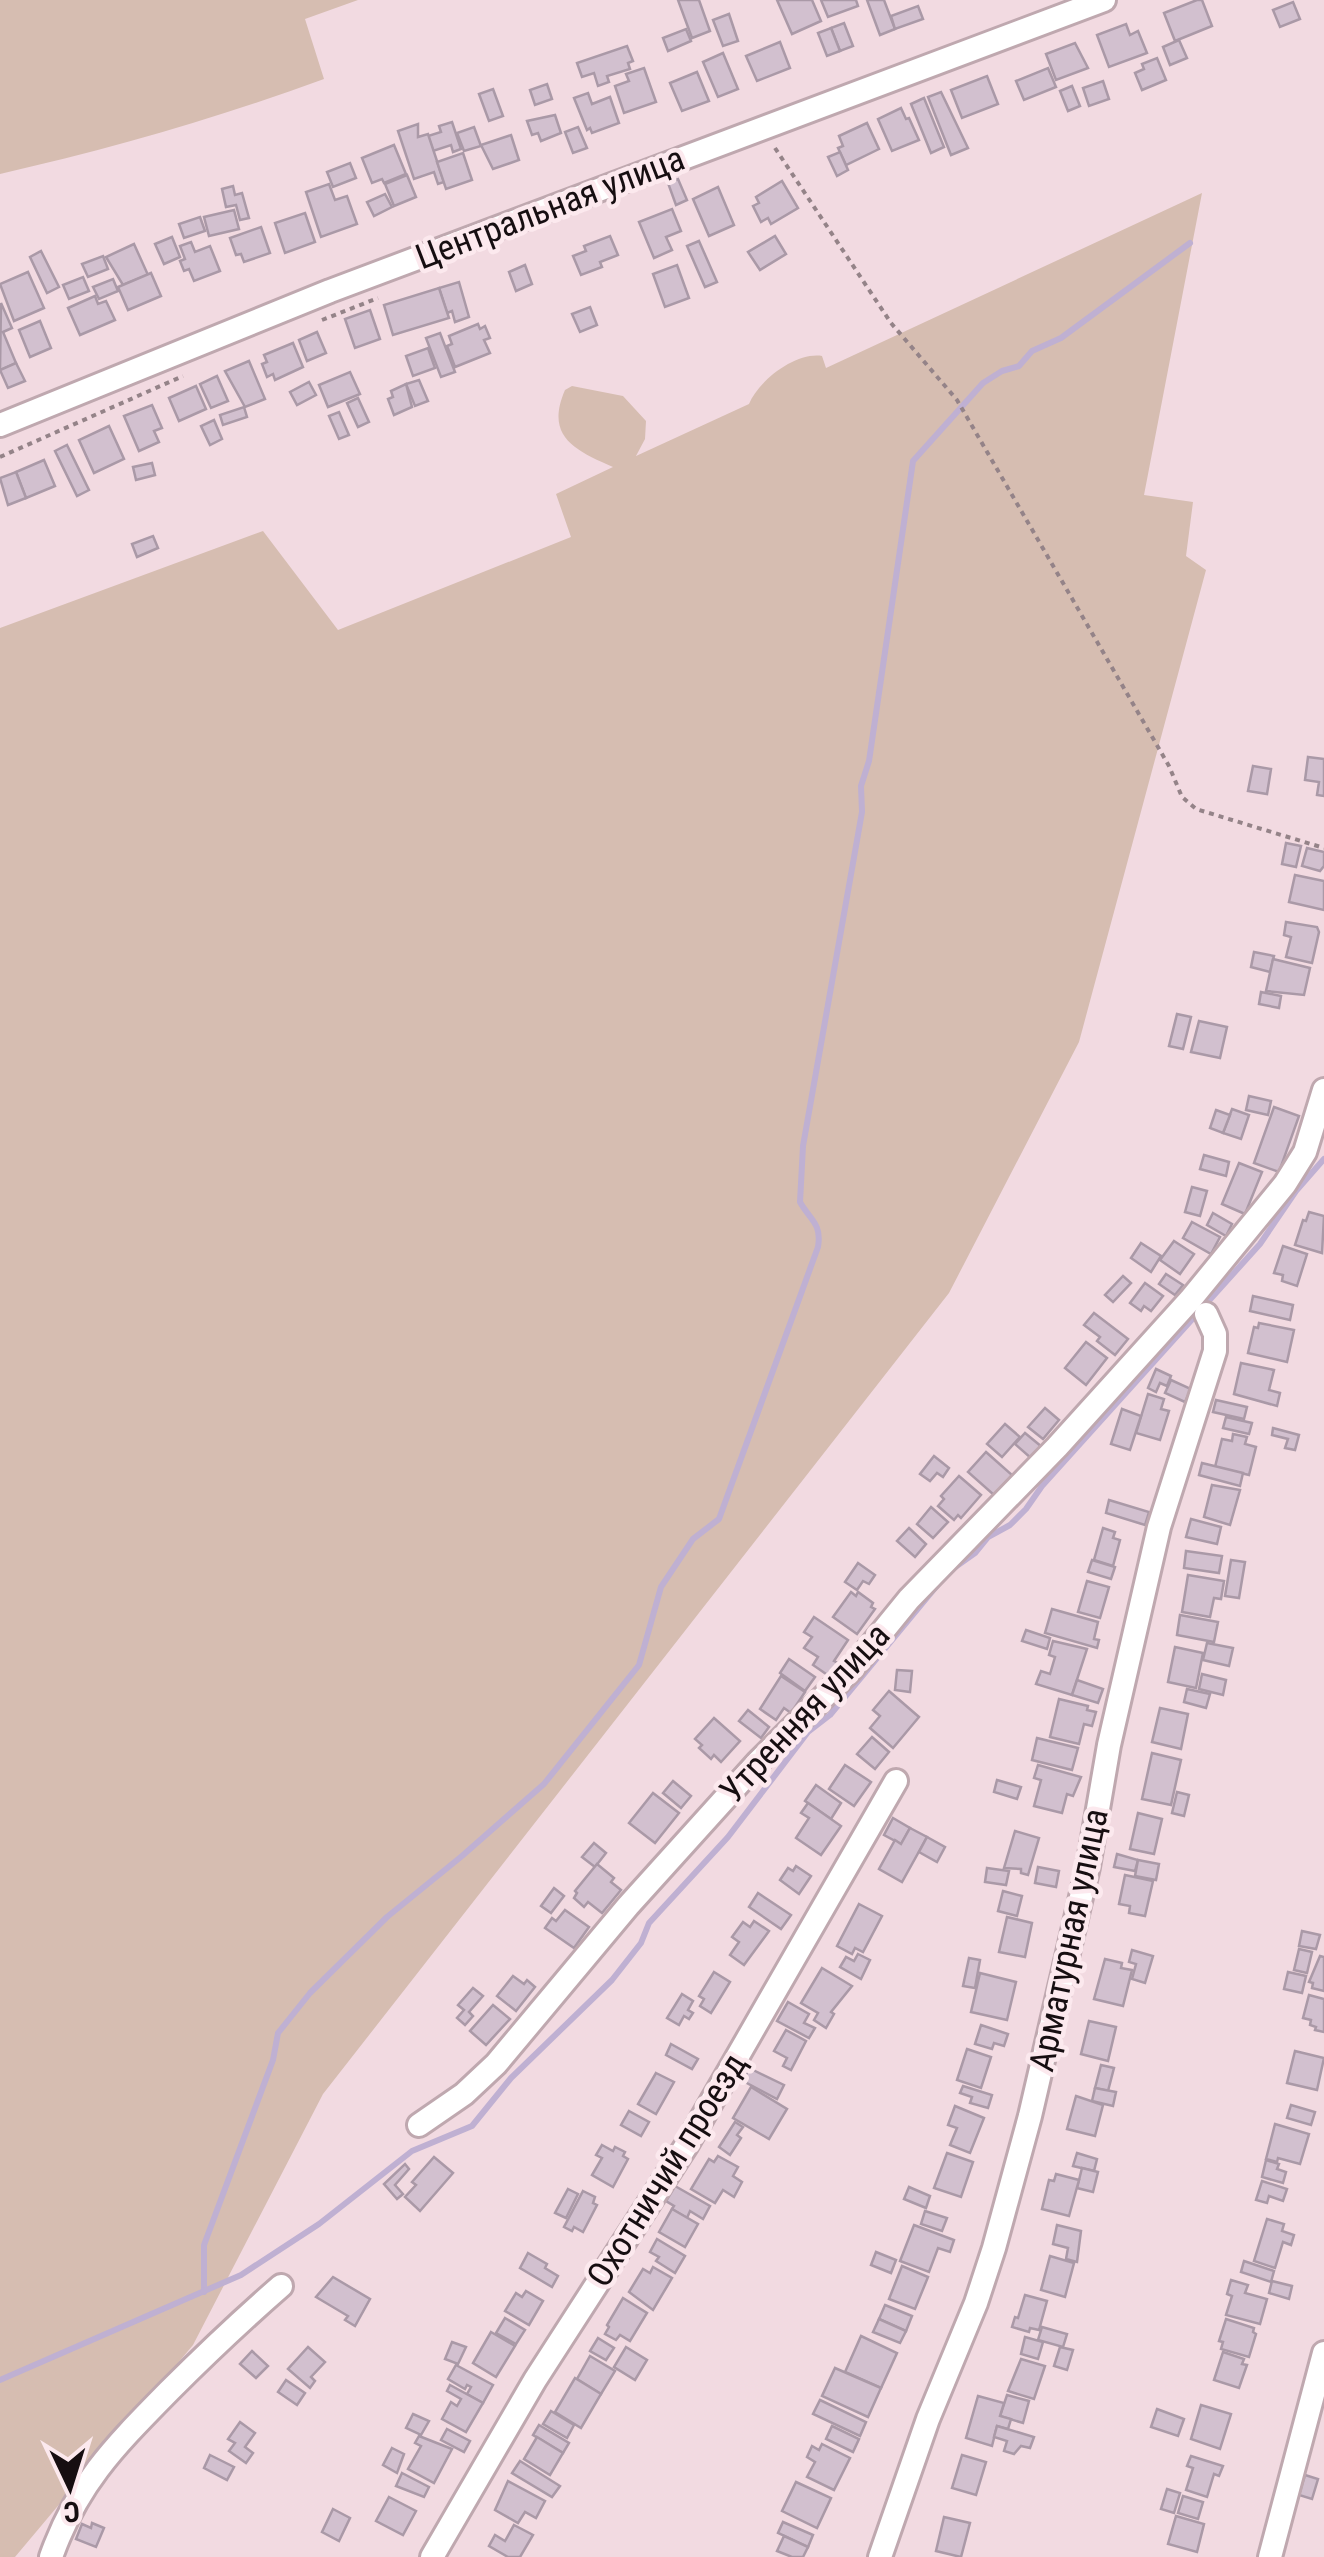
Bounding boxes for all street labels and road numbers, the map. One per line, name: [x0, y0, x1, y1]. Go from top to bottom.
street label: Центральная улица: [410, 138, 690, 278]
street label: Утренняя улица: [712, 1615, 898, 1811]
street label: Арматурная улица: [1021, 1805, 1117, 2075]
street label: Охотничий проезд: [579, 2046, 755, 2294]

